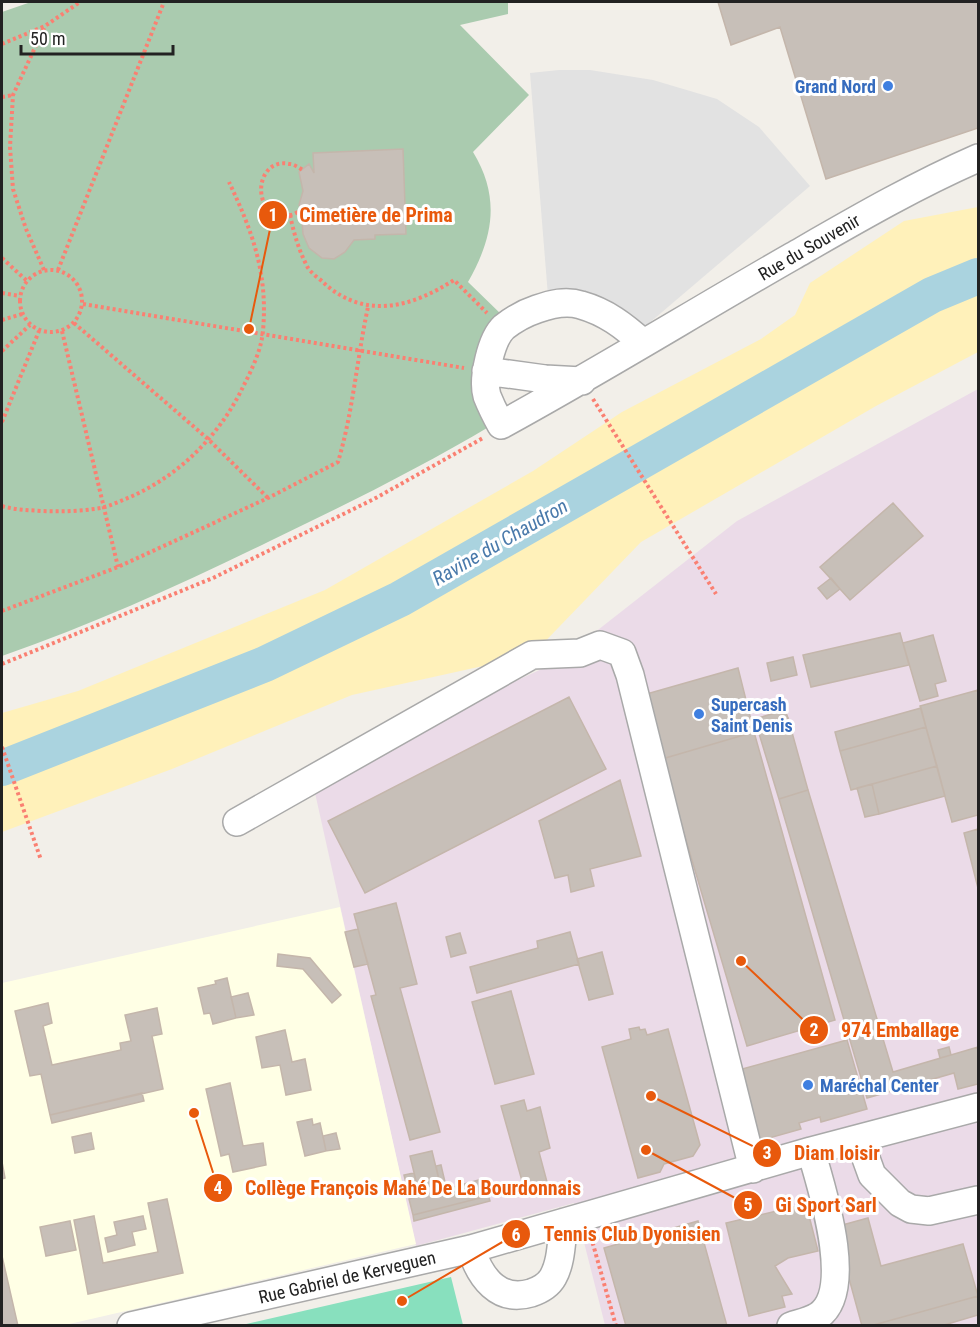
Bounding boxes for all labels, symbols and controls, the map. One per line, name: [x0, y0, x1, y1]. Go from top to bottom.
scale bar: [21, 18, 172, 56]
text: 50 m: [30, 28, 65, 49]
place label: Grand Nord: [795, 76, 876, 97]
marker: Grand Nord: [881, 79, 895, 93]
callout: Cimetière de Prima: [258, 196, 465, 234]
text: Cimetière de Prima: [299, 203, 453, 227]
text: 1: [268, 204, 278, 225]
street label: Rue du Souvenir: [754, 209, 864, 285]
water label: Ravine du Chaudron: [428, 494, 572, 590]
place label: Supercash Saint Denis: [711, 694, 793, 736]
marker: Supercash Saint Denis: [692, 707, 706, 721]
callout: 974 Emballage: [799, 1011, 971, 1049]
text: 974 Emballage: [841, 1018, 959, 1042]
text: 2: [809, 1019, 819, 1040]
place label: Maréchal Center: [820, 1075, 939, 1096]
marker: Maréchal Center: [801, 1078, 815, 1092]
callout: Diam loisir: [752, 1134, 892, 1172]
text: Diam loisir: [794, 1141, 880, 1165]
text: 3: [762, 1142, 772, 1163]
callout: Collège François Mahé De La Bourdonnais: [203, 1169, 593, 1207]
text: Collège François Mahé De La Bourdonnais: [245, 1176, 581, 1200]
text: 4: [213, 1177, 223, 1198]
callout: Gi Sport Sarl: [733, 1186, 889, 1224]
text: Gi Sport Sarl: [775, 1193, 877, 1217]
text: 5: [743, 1194, 753, 1215]
callout: Tennis Club Dyonisien: [501, 1215, 732, 1253]
text: Tennis Club Dyonisien: [543, 1222, 721, 1246]
text: 6: [511, 1224, 521, 1245]
street label: Rue Gabriel de Kerveguen: [256, 1246, 438, 1308]

